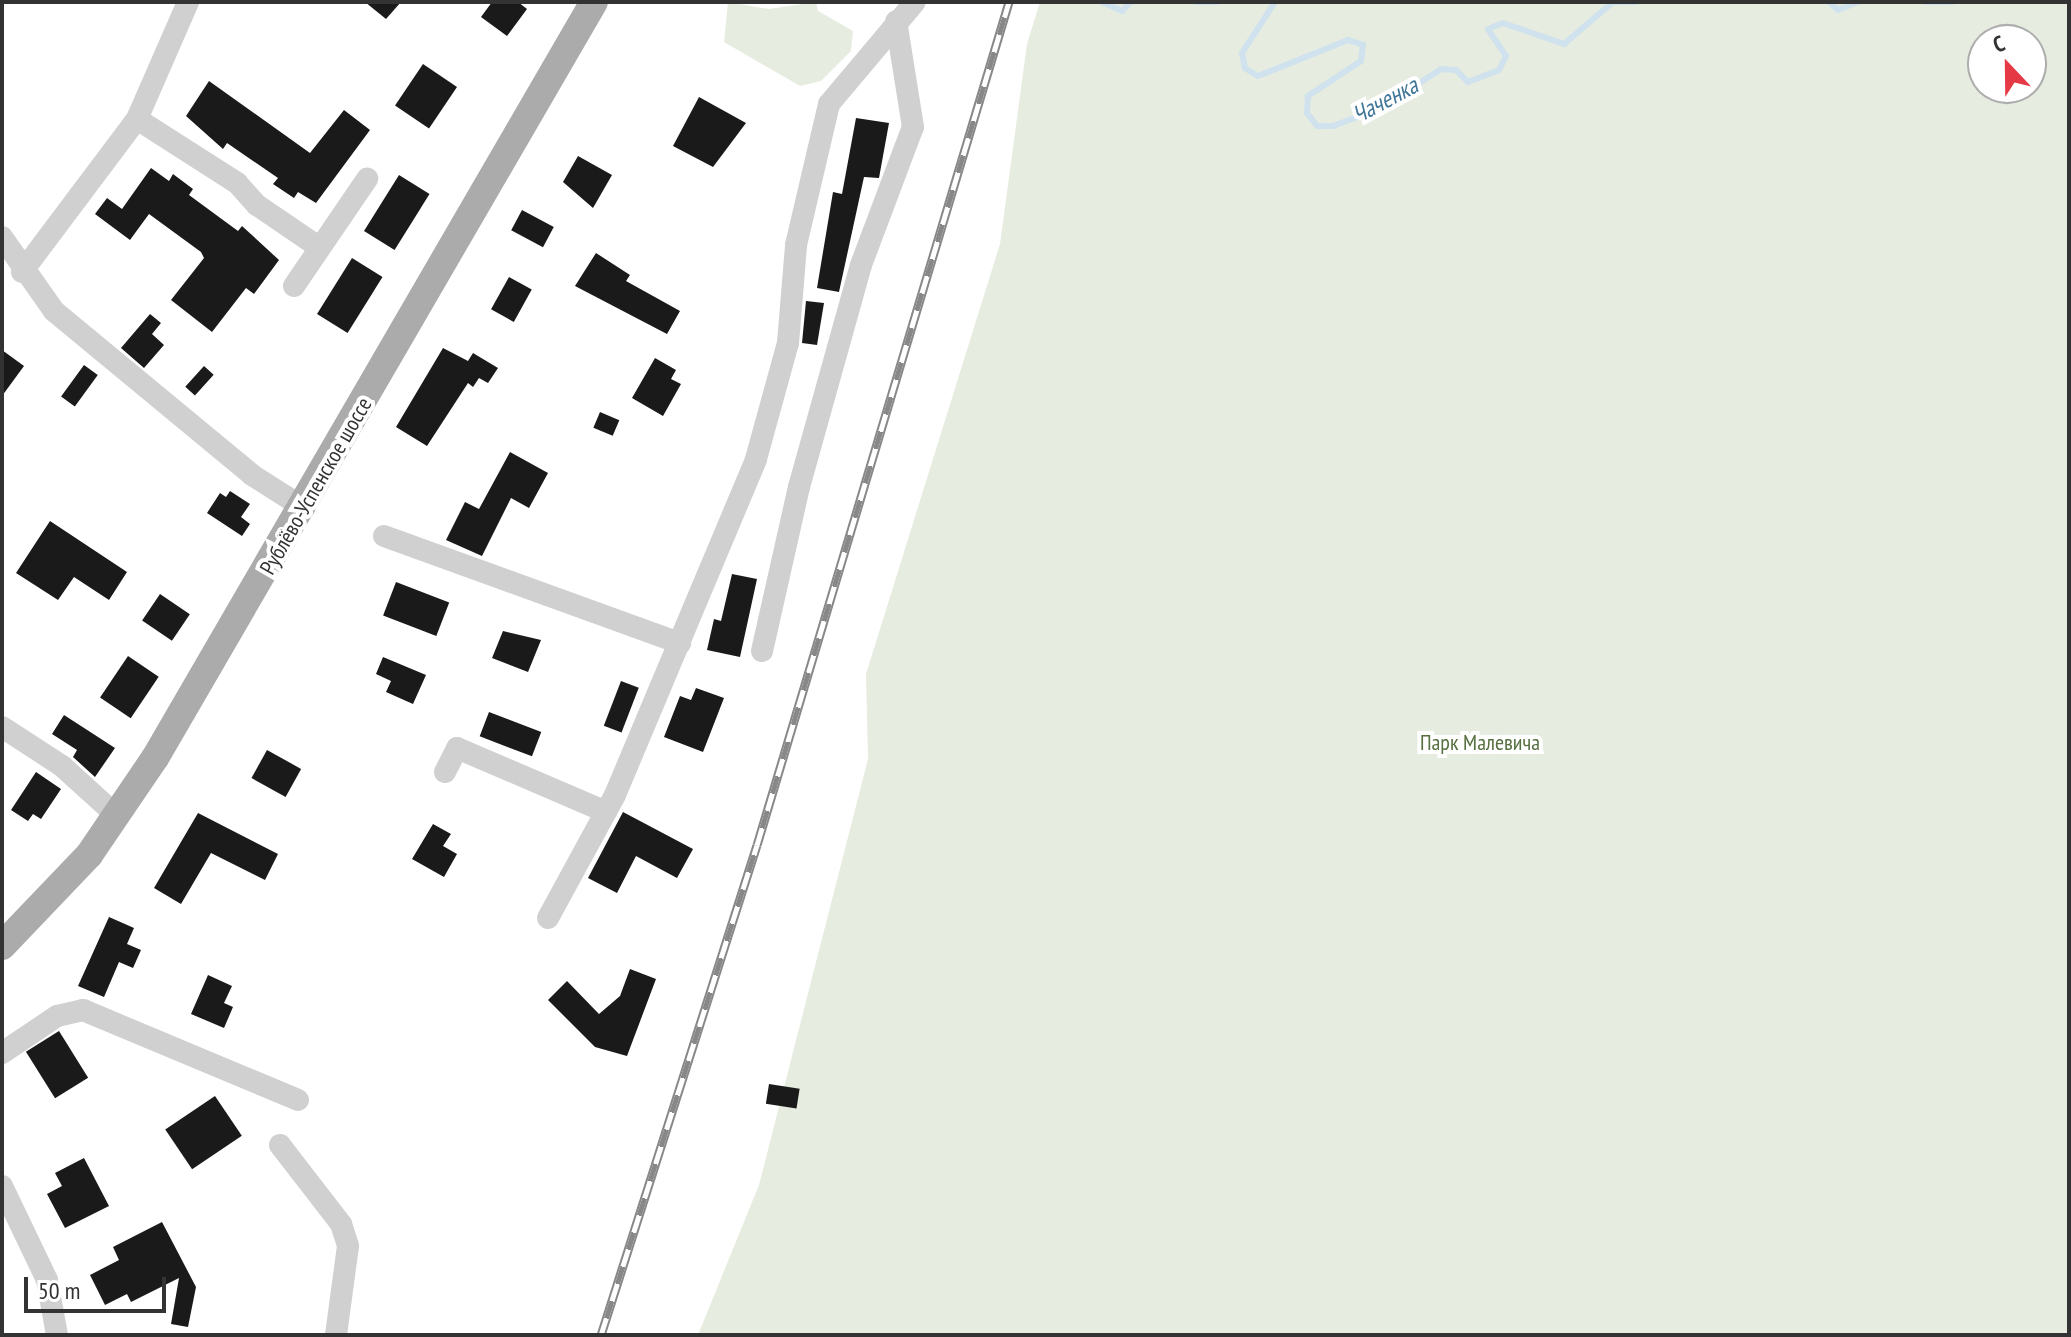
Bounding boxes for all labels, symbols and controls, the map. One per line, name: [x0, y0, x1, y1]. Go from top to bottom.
north arrow: [1967, 24, 2047, 104]
text: С: [1989, 29, 2009, 58]
water label: Чаченка: [1347, 71, 1423, 129]
street label: Рублёво-Успенское шоссе: [255, 393, 377, 579]
park label: Парк Малевича: [1420, 730, 1540, 756]
scale bar: [28, 1261, 170, 1311]
text: 50 m: [38, 1275, 80, 1306]

